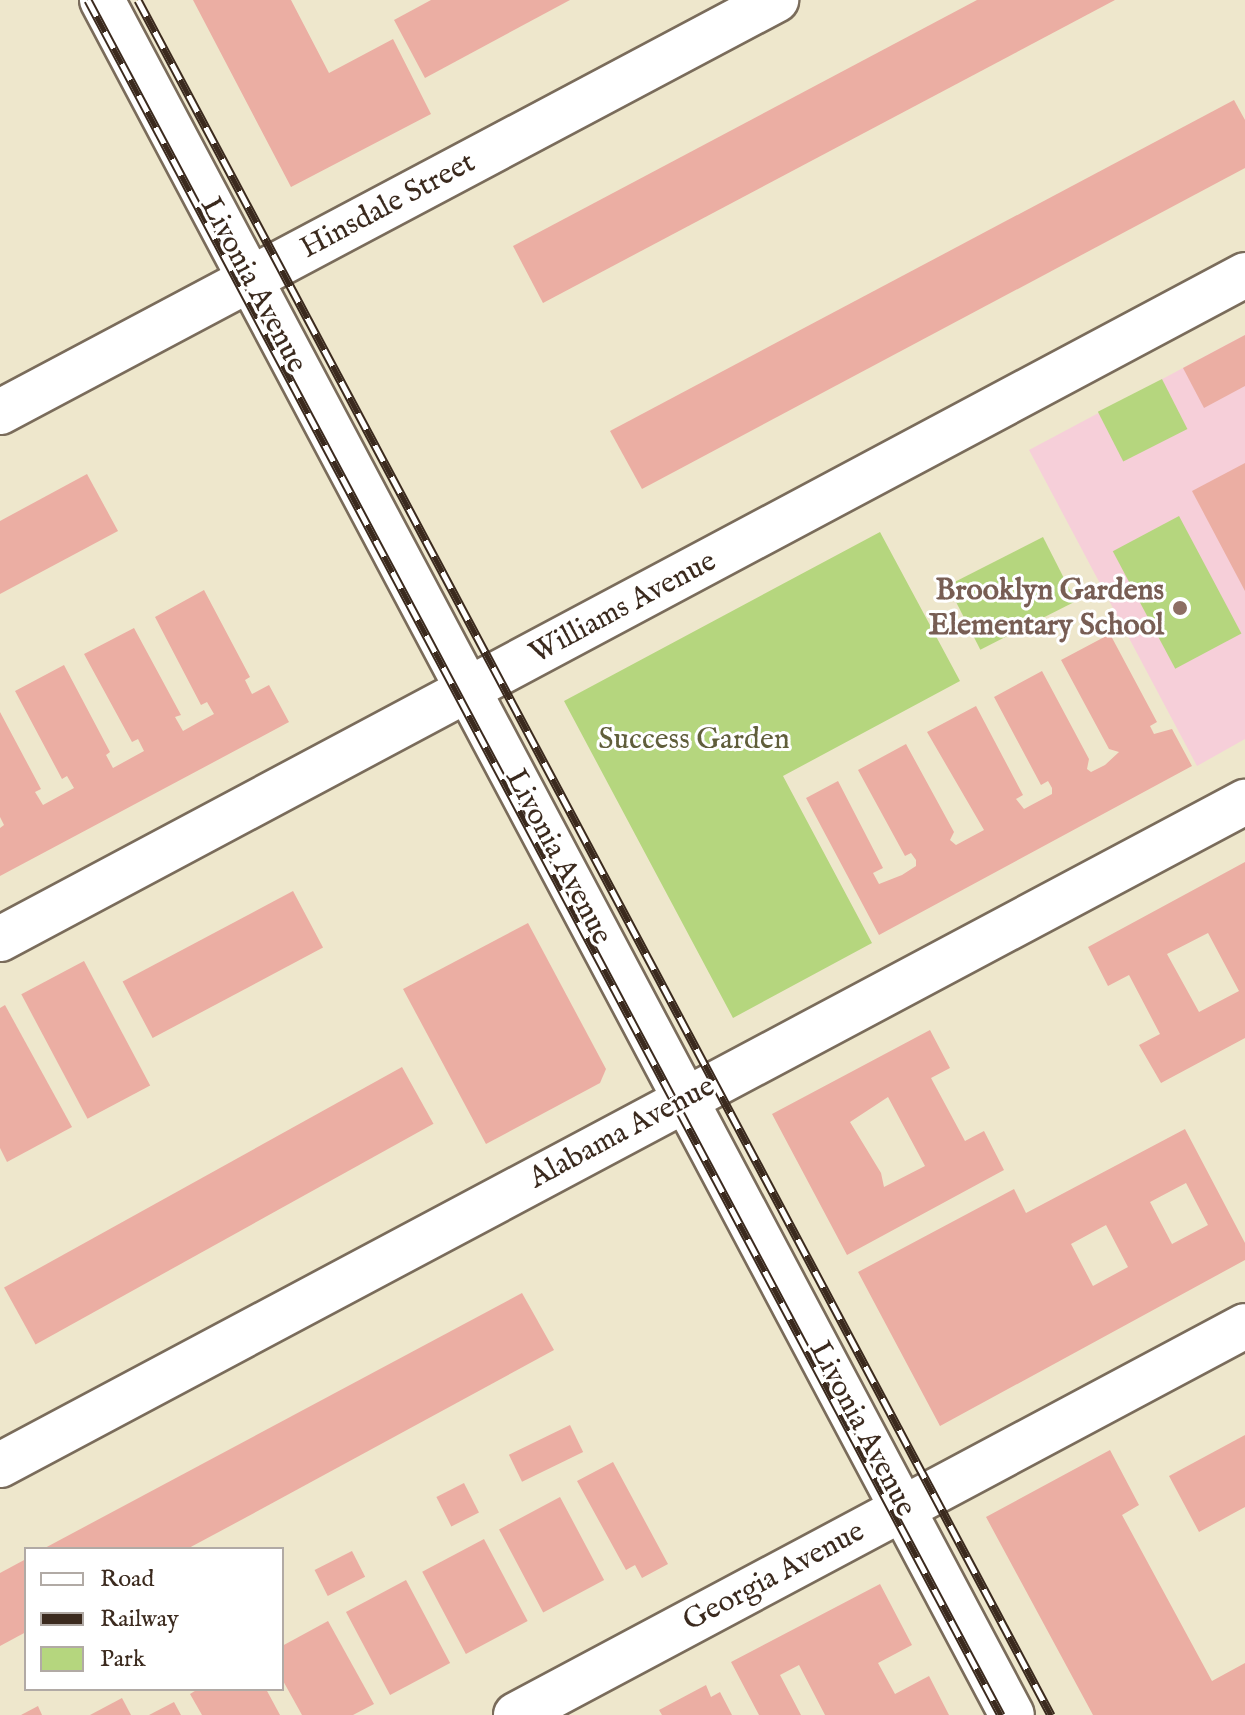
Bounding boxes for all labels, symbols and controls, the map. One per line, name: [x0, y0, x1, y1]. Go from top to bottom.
street label: Hinsdale Street: [295, 145, 481, 267]
street label: Livonia Avenue: [192, 191, 314, 379]
street label: Williams Avenue: [524, 544, 722, 672]
place label: Brooklyn Gardens Elementary School: [928, 573, 1164, 644]
marker: Brooklyn Gardens Elementary School: [1171, 599, 1189, 617]
park label: Success Garden: [598, 722, 790, 758]
street label: Livonia Avenue: [497, 763, 619, 951]
street label: Alabama Avenue: [523, 1069, 721, 1197]
street label: Livonia Avenue: [801, 1335, 923, 1523]
street label: Georgia Avenue: [677, 1514, 871, 1640]
legend: [24, 1547, 284, 1691]
text: Road: [100, 1564, 154, 1595]
text: Railway: [100, 1604, 179, 1635]
text: Park: [100, 1644, 146, 1675]

